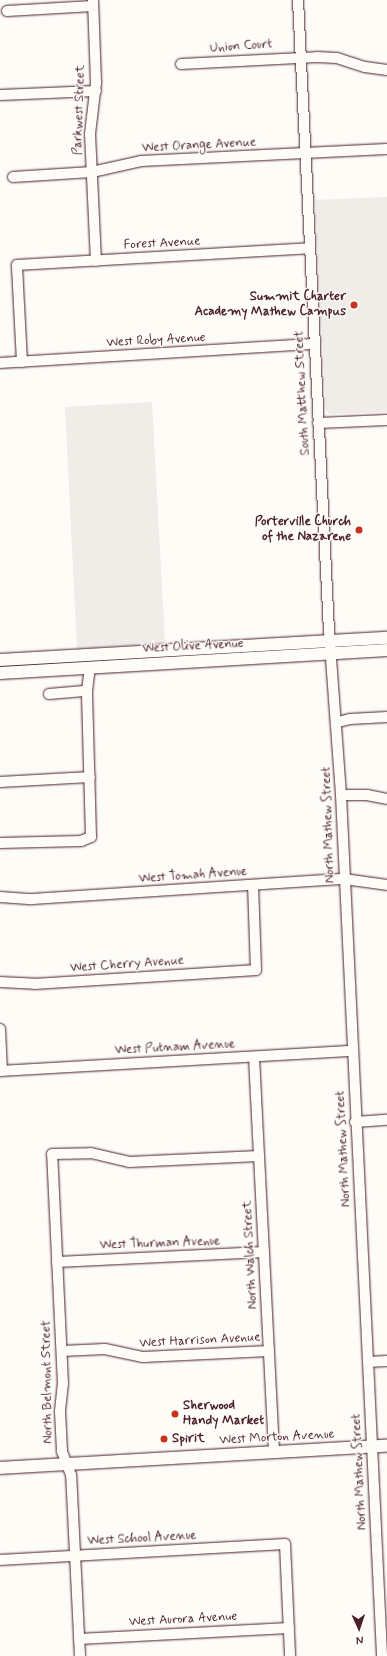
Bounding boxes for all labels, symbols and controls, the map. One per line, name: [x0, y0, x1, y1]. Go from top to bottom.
street label: Union Court: [208, 37, 274, 57]
street label: Parkwest Street: [71, 65, 89, 155]
street label: West Orange Avenue: [142, 135, 256, 157]
street label: Forest Avenue: [123, 234, 201, 254]
place label: Summit Charter Academy Mathew Campus: [198, 290, 346, 321]
marker: Summit Charter Academy Mathew Campus: [349, 300, 359, 310]
street label: South Matthew Street: [292, 330, 314, 456]
street label: West Roby Avenue: [105, 331, 207, 351]
place label: Porterville Church of the Nazarene: [250, 515, 351, 546]
marker: Porterville Church of the Nazarene: [354, 525, 364, 535]
street label: West Olive Avenue: [141, 637, 245, 657]
street label: North Mathew Street: [319, 765, 339, 885]
street label: West Tomah Avenue: [137, 864, 249, 888]
street label: West Cherry Avenue: [69, 953, 185, 977]
street label: West Putnam Avenue: [115, 1037, 235, 1059]
street label: North Mathew Street: [333, 1089, 355, 1209]
street label: North Walch Street: [240, 1200, 262, 1310]
street label: West Thurman Avenue: [98, 1234, 222, 1254]
street label: North Belmont Street: [39, 1320, 57, 1444]
street label: West Harrison Avenue: [139, 1330, 261, 1352]
place label: Sherwood Handy Market: [183, 1399, 265, 1430]
marker: Sherwood Handy Market: [170, 1409, 180, 1419]
street label: North Mathew Street: [349, 1412, 371, 1532]
street label: West Morton Avenue: [220, 1427, 334, 1449]
place label: Spirit: [172, 1431, 205, 1447]
marker: Spirit: [159, 1434, 169, 1444]
street label: West School Avenue: [88, 1528, 196, 1550]
north arrow: [339, 1608, 379, 1648]
street label: West Aurora Avenue: [128, 1609, 238, 1631]
text: N: [356, 1633, 364, 1647]

